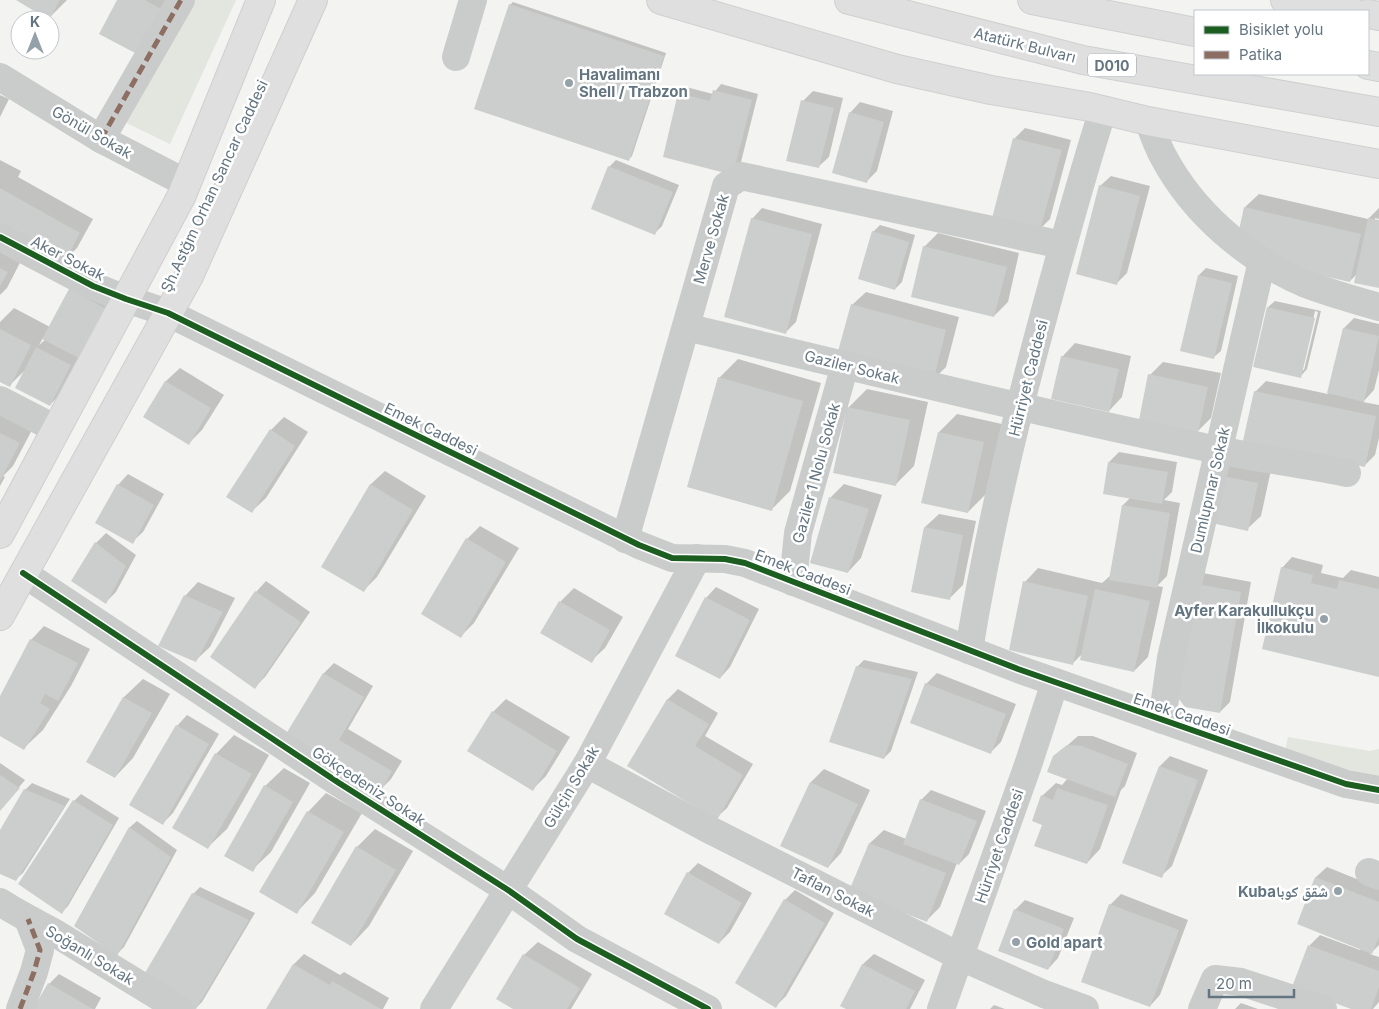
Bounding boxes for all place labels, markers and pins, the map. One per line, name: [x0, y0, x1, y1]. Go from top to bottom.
place label: Havalimanı Shell / Trabzon: [579, 65, 688, 101]
marker: Havalimanı Shell / Trabzon: [563, 77, 575, 89]
place label: Ayfer Karakullukçu İlkokulu: [1174, 601, 1314, 637]
marker: Ayfer Karakullukçu İlkokulu: [1318, 613, 1330, 625]
place label: Kubaشقق كوبا: [1238, 882, 1328, 901]
marker: Kubaشقق كوبا: [1332, 885, 1344, 897]
place label: Gold apart: [1026, 933, 1103, 952]
marker: Gold apart: [1010, 936, 1022, 948]

